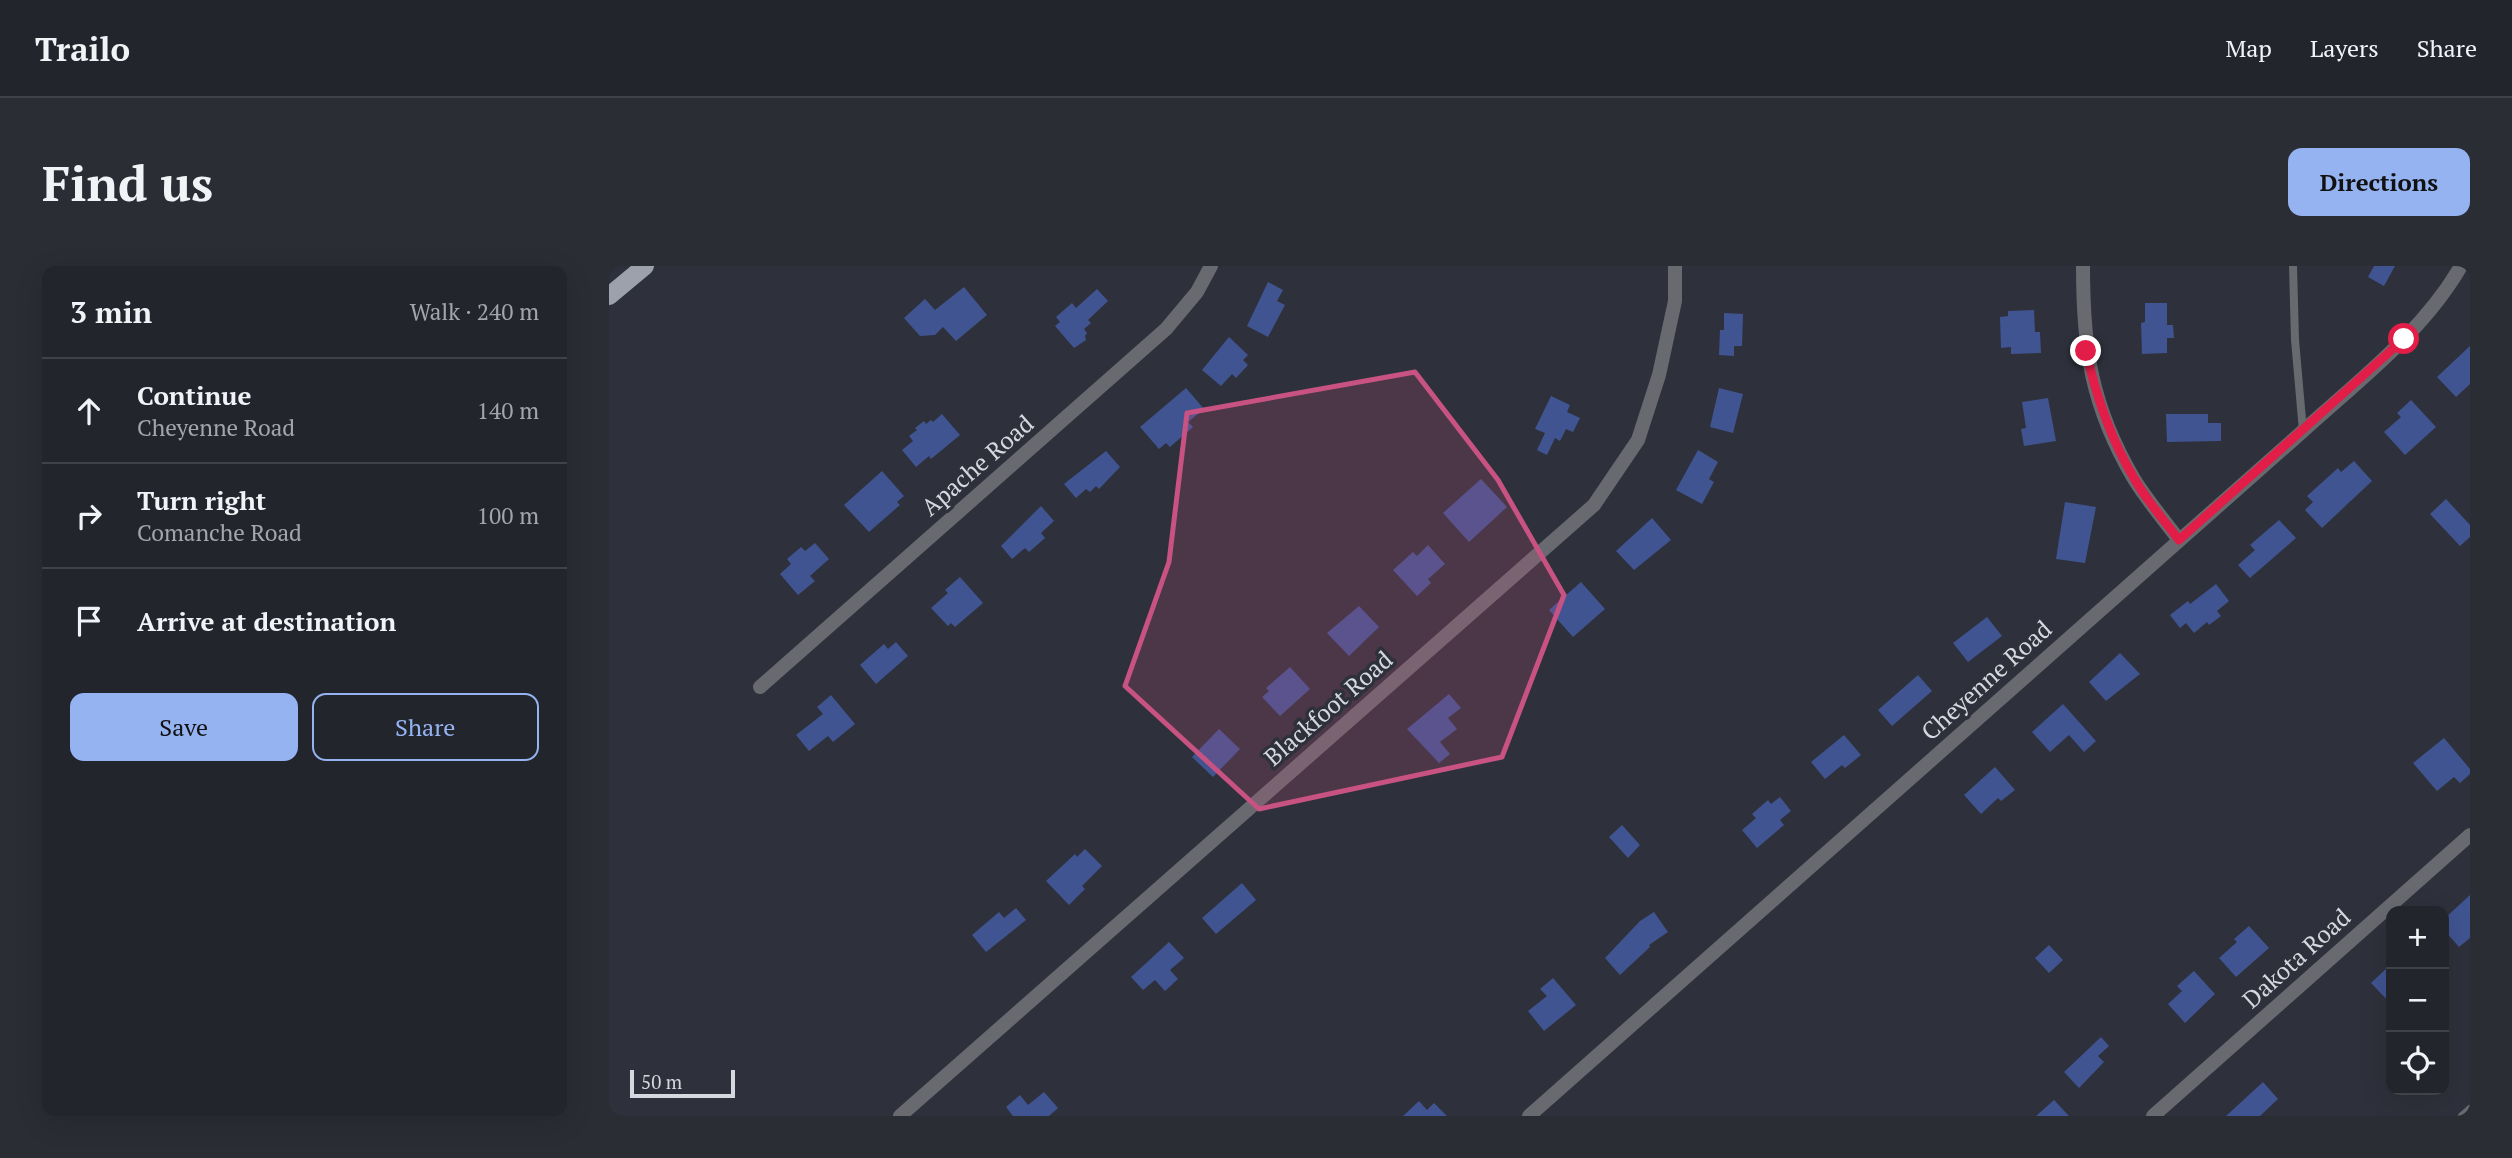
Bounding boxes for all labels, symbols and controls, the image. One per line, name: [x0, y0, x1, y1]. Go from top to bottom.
text: Trailo: [35, 27, 130, 70]
text: Map: [2225, 32, 2272, 64]
text: Layers: [2310, 32, 2379, 64]
text: Share: [2417, 32, 2477, 64]
button: Directions: [2288, 148, 2470, 216]
text: Find us: [42, 150, 213, 215]
text: 3 min: [70, 292, 152, 332]
text: Walk · 240 m: [410, 296, 539, 327]
route start: [2388, 323, 2419, 354]
route end: [2070, 335, 2101, 366]
text: Continue: [137, 378, 251, 412]
icon: ahead: [70, 392, 108, 430]
text: 140 m: [477, 395, 539, 426]
street label: Apache Road: [914, 407, 1040, 523]
text: Cheyenne Road: [137, 412, 295, 443]
text: Turn right: [137, 483, 266, 517]
icon: right: [70, 497, 108, 535]
text: 100 m: [477, 500, 539, 531]
text: Comanche Road: [137, 517, 302, 548]
icon: arrive: [70, 602, 108, 640]
text: Arrive at destination: [137, 604, 396, 638]
street label: Cheyenne Road: [1914, 613, 2058, 747]
street label: Blackfoot Road: [1257, 643, 1399, 773]
button: Save: [70, 693, 298, 761]
button: Share: [312, 693, 539, 761]
street label: Dakota Road: [2235, 901, 2357, 1015]
map controls: [2386, 906, 2449, 1095]
button: +: [2386, 906, 2449, 969]
button: −: [2386, 969, 2449, 1032]
button: locate: [2386, 1032, 2449, 1095]
scale bar: [630, 1067, 735, 1099]
text: 50 m: [641, 1069, 682, 1094]

